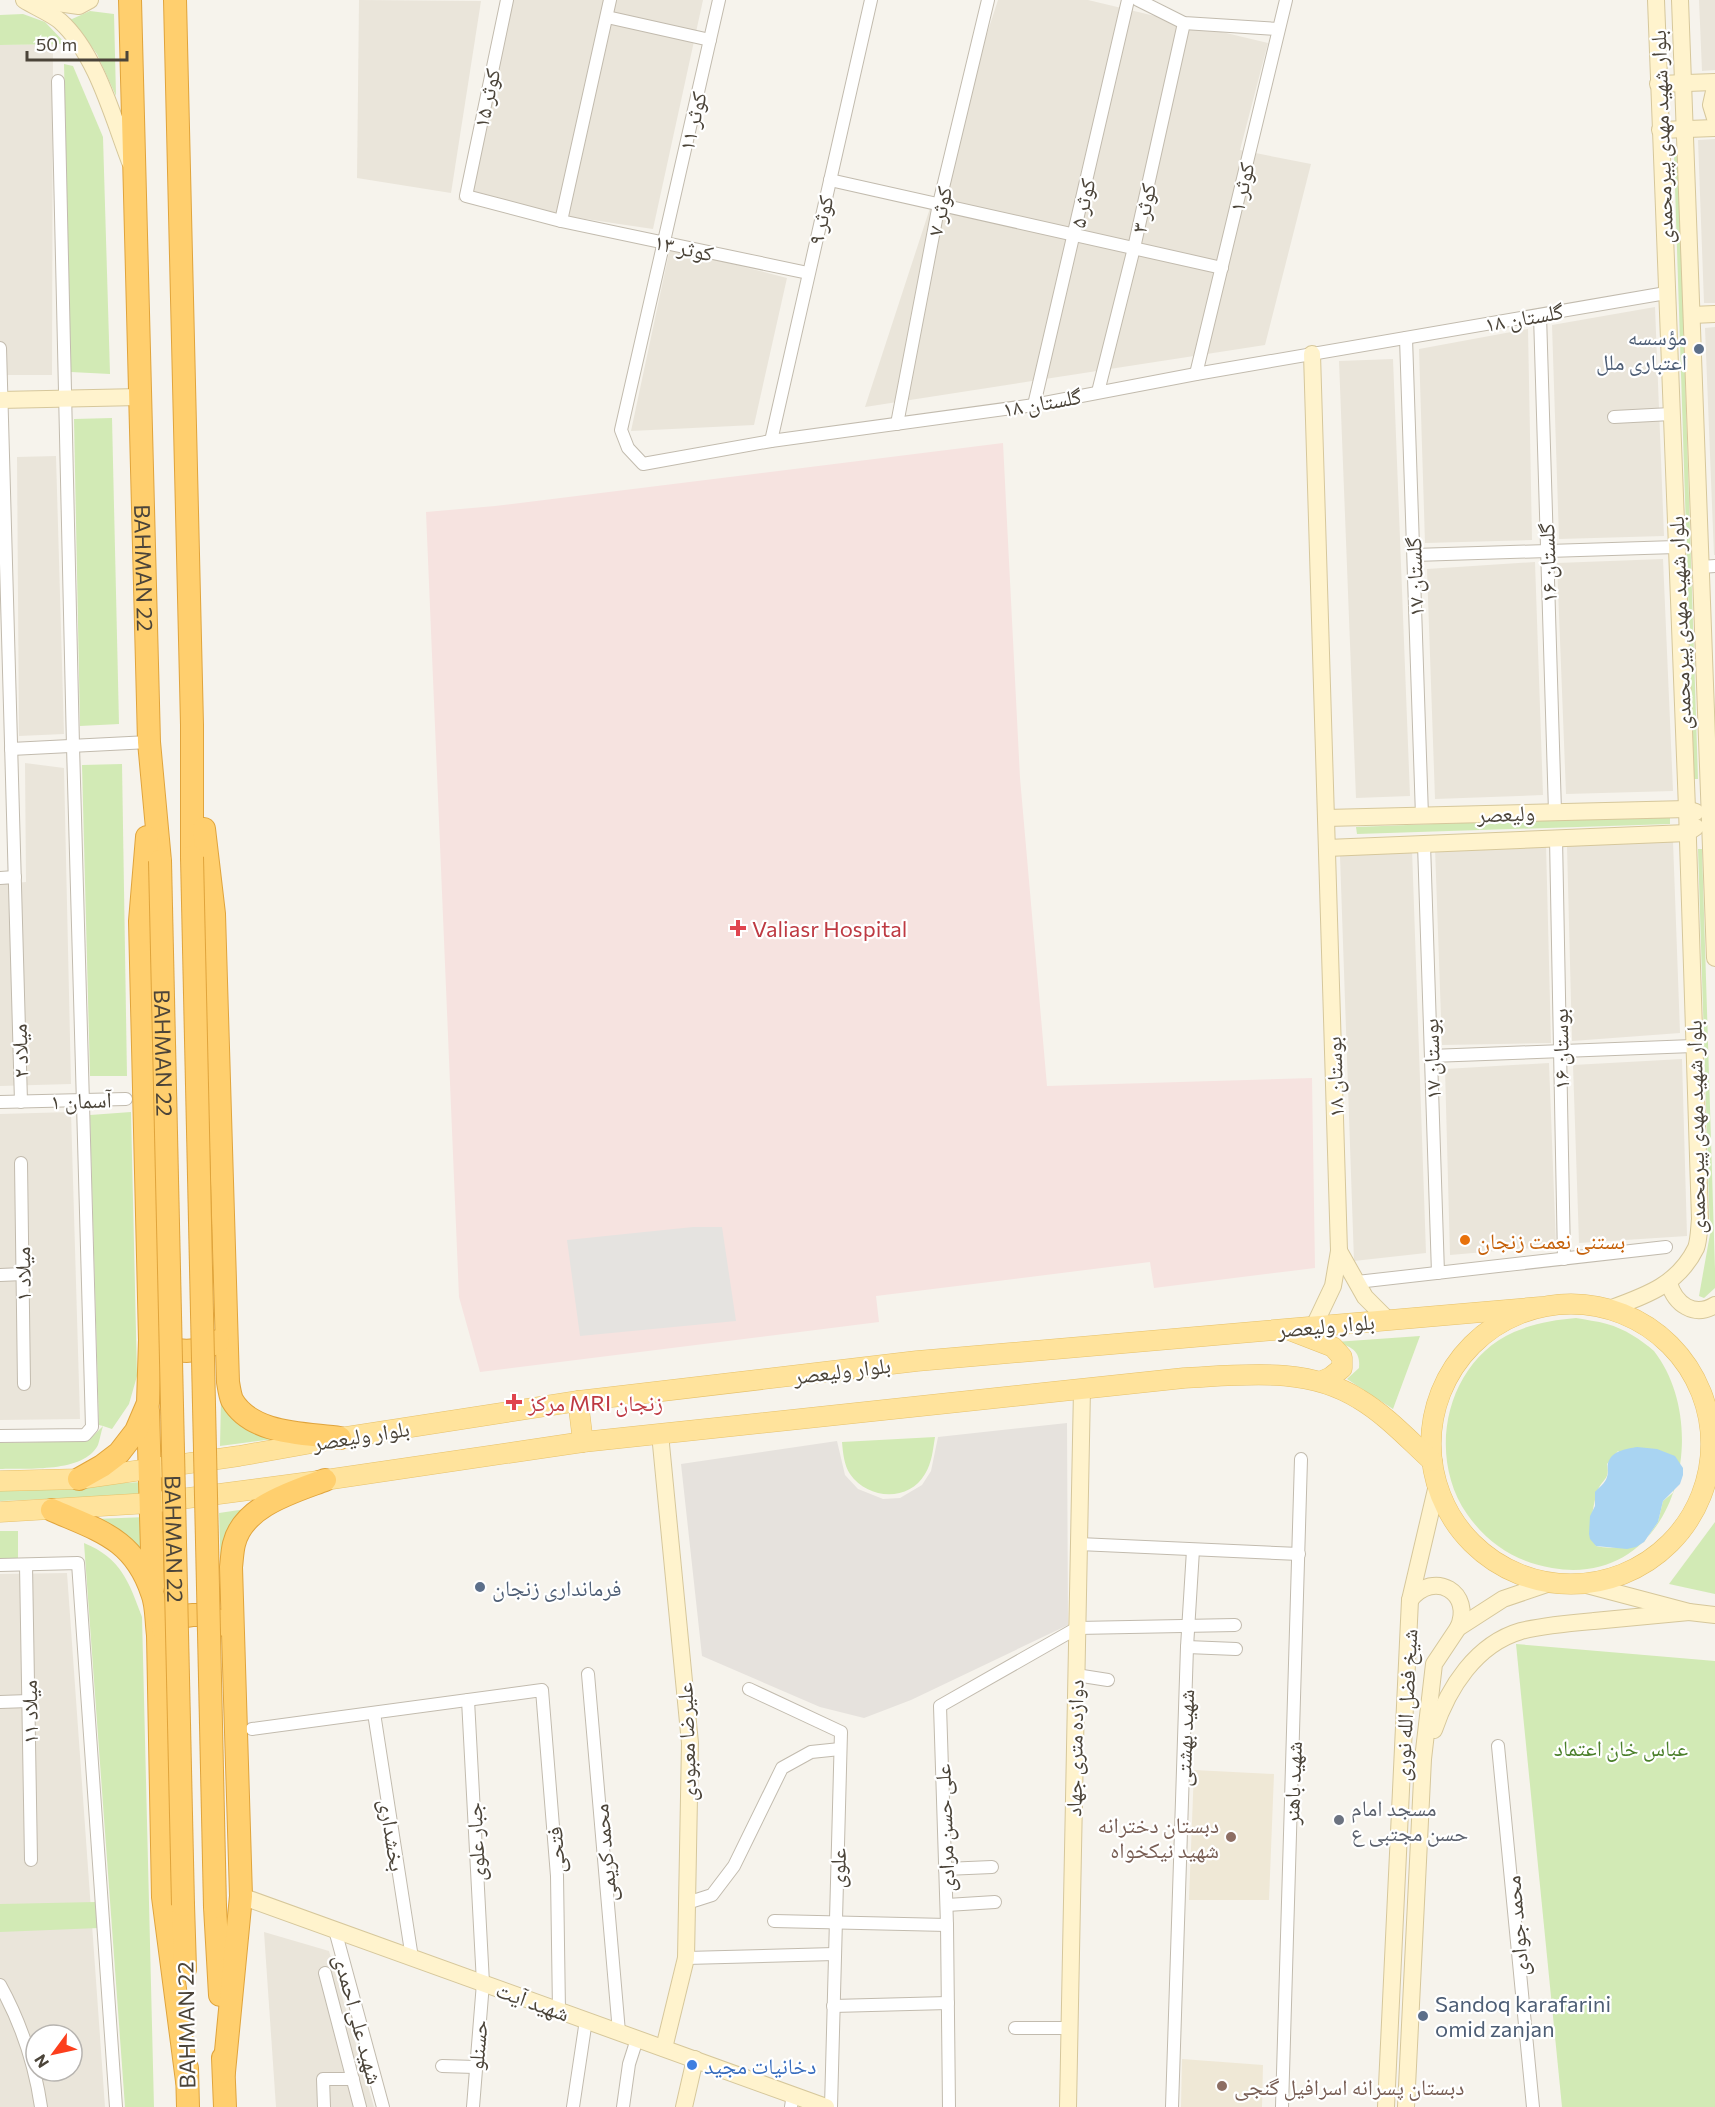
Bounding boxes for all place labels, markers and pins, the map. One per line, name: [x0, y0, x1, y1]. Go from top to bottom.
place label: مؤسسه اعتباری ملل: [1596, 323, 1687, 376]
marker: مؤسسه اعتباری ملل: [1692, 342, 1706, 356]
place label: Valiasr Hospital: [752, 915, 907, 942]
marker: Valiasr Hospital: [729, 919, 747, 937]
place label: بستنی نعمت زنجان: [1477, 1227, 1625, 1255]
marker: بستنی نعمت زنجان: [1458, 1233, 1472, 1247]
place label: مرکز MRI زنجان: [527, 1389, 663, 1417]
marker: مرکز MRI زنجان: [505, 1393, 523, 1411]
place label: فرمانداری زنجان: [492, 1574, 621, 1602]
marker: فرمانداری زنجان: [473, 1580, 487, 1594]
place label: مسجد امام حسن مجتبی ع: [1351, 1794, 1468, 1847]
place label: دبستان دخترانه شهید نیکخواه: [1098, 1811, 1219, 1863]
marker: مسجد امام حسن مجتبی ع: [1332, 1813, 1346, 1827]
marker: دبستان دخترانه شهید نیکخواه: [1224, 1830, 1238, 1844]
place label: Sandoq karafarini omid zanjan: [1435, 1990, 1611, 2042]
marker: Sandoq karafarini omid zanjan: [1416, 2009, 1430, 2023]
place label: دخانیات مجید: [704, 2052, 816, 2079]
marker: دخانیات مجید: [685, 2058, 699, 2072]
place label: دبستان پسرانه اسرافیل گنجی: [1234, 2073, 1464, 2101]
marker: دبستان پسرانه اسرافیل گنجی: [1215, 2079, 1229, 2093]

